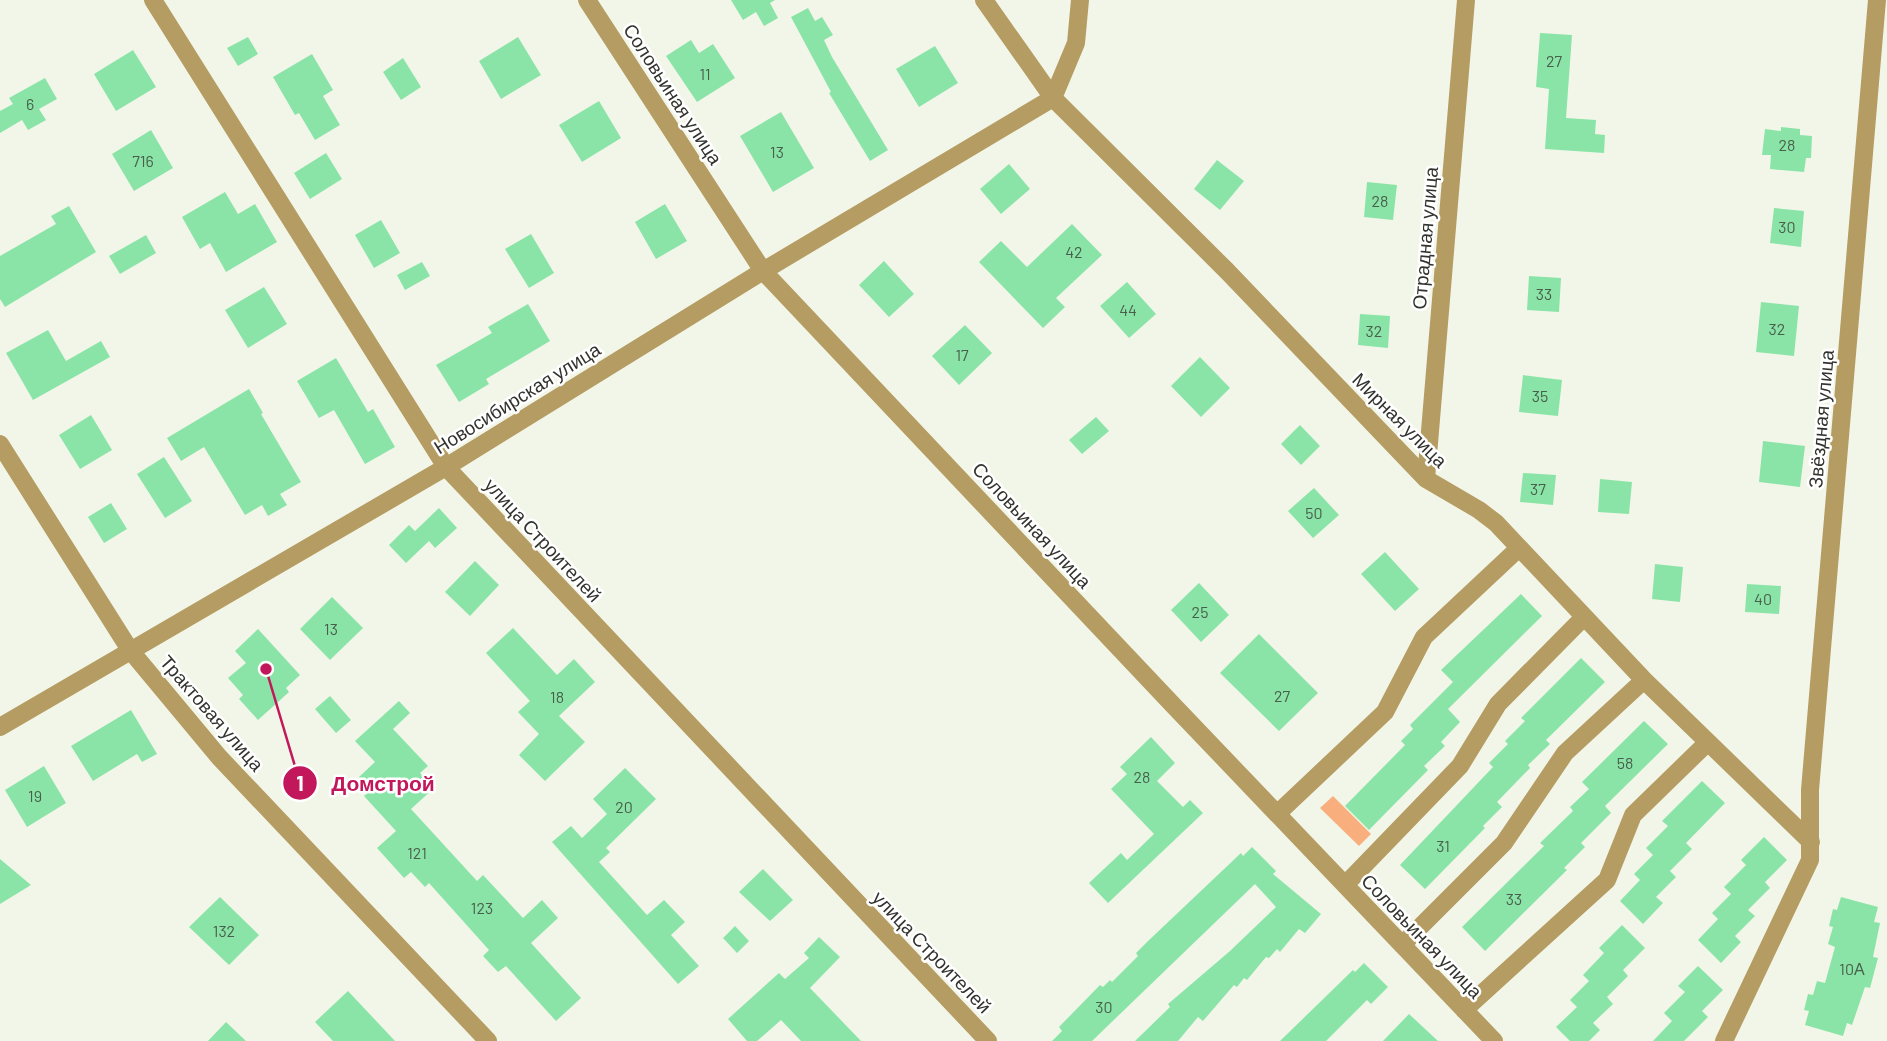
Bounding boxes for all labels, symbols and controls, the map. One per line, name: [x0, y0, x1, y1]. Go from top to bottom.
street label: Соловьиная улица: [619, 19, 728, 169]
house number: 27: [1546, 51, 1562, 70]
house number: 11: [699, 64, 711, 83]
house number: 6: [26, 94, 34, 113]
house number: 28: [1779, 135, 1795, 154]
house number: 13: [770, 142, 784, 161]
house number: 716: [132, 151, 154, 170]
street label: Отрадная улица: [1407, 165, 1442, 310]
house number: 28: [1372, 191, 1388, 210]
house number: 30: [1778, 217, 1796, 236]
house number: 42: [1065, 242, 1083, 261]
house number: 33: [1536, 284, 1552, 303]
house number: 44: [1119, 300, 1137, 319]
house number: 32: [1769, 319, 1785, 338]
house number: 32: [1366, 321, 1382, 340]
street label: Новосибирская улица: [429, 337, 605, 458]
house number: 17: [955, 345, 969, 364]
street label: Звёздная улица: [1803, 348, 1838, 489]
street label: Мирная улица: [1348, 368, 1453, 472]
house number: 35: [1532, 386, 1548, 405]
street label: Соловьиная улица: [968, 457, 1097, 593]
street label: улица Строителей: [480, 473, 607, 606]
house number: 37: [1530, 479, 1546, 498]
house number: 50: [1305, 503, 1323, 522]
house number: 40: [1754, 589, 1772, 608]
house number: 25: [1192, 602, 1208, 621]
house number: 13: [324, 619, 338, 638]
street label: Трактовая улица: [156, 650, 269, 776]
house number: 27: [1274, 686, 1290, 705]
house number: 18: [550, 687, 564, 706]
house number: 58: [1617, 753, 1633, 772]
callout: Домстрой: [283, 762, 449, 804]
house number: 28: [1134, 767, 1150, 786]
text: 1: [296, 770, 304, 795]
text: Домстрой: [331, 770, 435, 795]
house number: 19: [28, 786, 42, 805]
house number: 20: [615, 797, 633, 816]
house number: 31: [1436, 836, 1450, 855]
house number: 121: [407, 843, 427, 862]
street label: Соловьиная улица: [1357, 869, 1488, 1003]
street label: улица Строителей: [868, 886, 997, 1018]
house number: 33: [1506, 889, 1522, 908]
house number: 123: [471, 898, 493, 917]
house number: 132: [213, 921, 235, 940]
house number: 10А: [1839, 959, 1865, 978]
house number: 30: [1095, 997, 1113, 1016]

